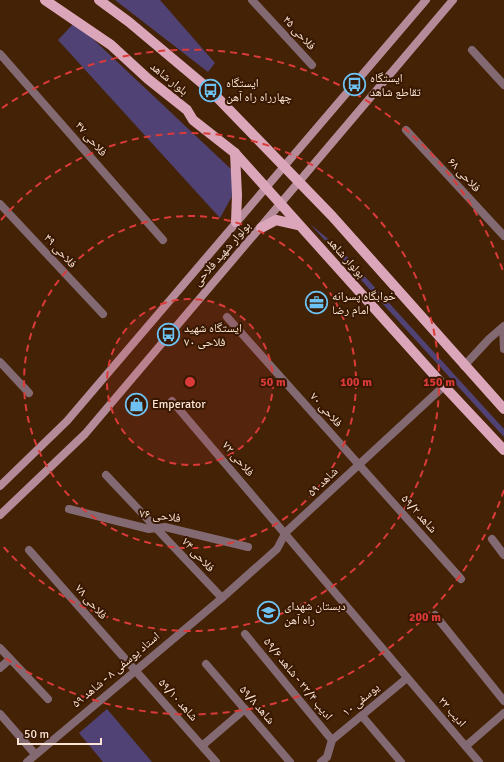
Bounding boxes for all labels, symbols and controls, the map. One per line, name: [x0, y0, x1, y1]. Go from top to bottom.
street label: فلاحی ۴۵: [279, 13, 319, 53]
street label: بلوار شاهد: [147, 59, 191, 99]
place label: ایستگاه تقاطع شاهد: [370, 71, 421, 100]
bus stop icon: ایستگاه تقاطع شاهد: [342, 72, 368, 98]
place label: ایستگاه چهارراه راه آهن: [226, 76, 292, 105]
bus stop icon: ایستگاه چهارراه راه آهن: [197, 77, 223, 103]
street label: فلاحی ۴۷: [72, 118, 110, 160]
street label: فلاحی ۶۸: [444, 155, 484, 195]
street label: بولوار شهید فلاحی: [190, 219, 254, 289]
street label: فلاحی ۴۹: [40, 231, 80, 271]
street label: بولوار شاهد: [324, 234, 368, 282]
place label: خوابگاه پسرانه امام رضا: [332, 289, 396, 318]
office icon: خوابگاه پسرانه امام رضا: [304, 290, 330, 316]
place label: ایستگاه شهید فلاحی ۷۰: [184, 321, 242, 350]
bus stop icon: ایستگاه شهید فلاحی ۷۰: [155, 322, 181, 348]
centre of rings: [183, 375, 197, 389]
text: 50 m: [260, 375, 286, 390]
text: 100 m: [340, 375, 372, 390]
text: 150 m: [423, 375, 455, 390]
street label: فلاحی ۷۰: [306, 389, 346, 431]
shop icon: Emperator: [124, 391, 150, 417]
place label: Emperator: [152, 397, 206, 412]
street label: فلاحی ۷۲: [219, 438, 257, 480]
street label: شاهد ۵۹: [305, 464, 341, 500]
street label: شاهد ۵۹/۲: [398, 492, 440, 536]
street label: فلاحی ۷۶: [138, 506, 182, 526]
street label: فلاحی ۷۴: [178, 535, 218, 575]
street label: فلاحی ۷۸: [72, 581, 110, 623]
place label: دبستان شهدای راه آهن: [284, 599, 346, 628]
school or university icon: دبستان شهدای راه آهن: [255, 600, 281, 626]
text: 200 m: [409, 610, 441, 625]
street label: استاد یوسفی ۸ - شاهد ۵۹: [69, 629, 163, 711]
street label: ادیب ۲۲/۴ - شاهد ۵۹/۶: [260, 635, 336, 723]
street label: شاهد ۵۹/‍۱۰: [155, 676, 201, 724]
street label: یوسفی ۱۰: [339, 680, 383, 720]
street label: شاهد ۵۹/۸: [236, 682, 278, 728]
street label: ادیب ۲۲: [435, 694, 469, 730]
scale bar: [18, 720, 101, 746]
text: 50 m: [24, 727, 49, 742]

